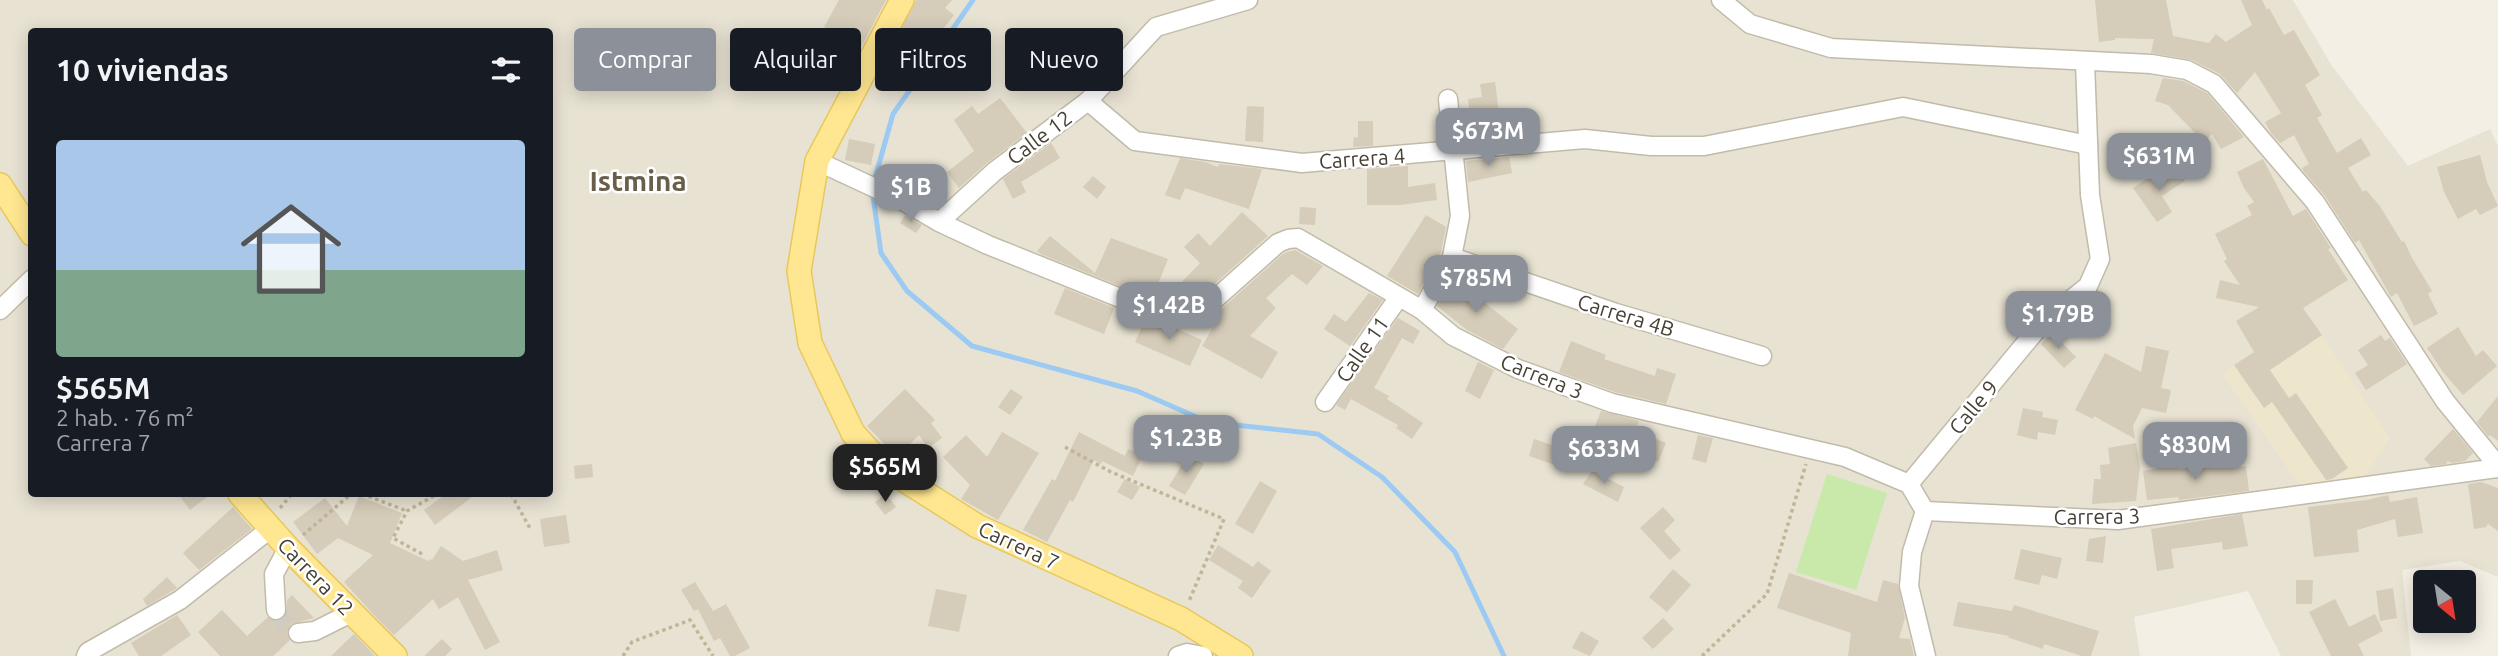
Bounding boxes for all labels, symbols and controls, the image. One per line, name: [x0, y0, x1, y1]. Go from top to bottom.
chip: Comprar: [574, 28, 716, 91]
chip: Alquilar: [730, 28, 861, 91]
chip: Filtros: [875, 28, 991, 91]
chip: Nuevo: [1005, 28, 1123, 91]
icon: filters: [487, 51, 525, 89]
text: 10 viviendas: [56, 53, 229, 87]
street label: Calle 12: [1002, 105, 1076, 169]
pin: $673M: [1439, 108, 1537, 168]
text: $673M: [1452, 118, 1524, 143]
pin: $631M: [2110, 134, 2208, 193]
street label: Carrera 4: [1318, 143, 1406, 173]
text: $631M: [2123, 143, 2195, 168]
pin: $1B: [877, 164, 945, 224]
district label: Istmina: [589, 165, 687, 196]
text: $1B: [890, 174, 932, 199]
icon: home: [228, 186, 354, 312]
pin: $785M: [1427, 256, 1525, 315]
text: $785M: [1440, 265, 1512, 290]
pin: $1.42B: [1112, 282, 1226, 342]
street label: Carrera 4B: [1575, 289, 1677, 341]
text: $1.42B: [1133, 292, 1205, 317]
pin: $1.79B: [2001, 292, 2115, 351]
text: $1.79B: [2022, 301, 2094, 326]
street label: Calle 11: [1331, 311, 1393, 387]
street label: Carrera 3: [1497, 349, 1587, 403]
text: $565M: [56, 371, 150, 405]
street label: Calle 9: [1944, 375, 2002, 439]
text: 2 hab. · 76 m²: [56, 405, 194, 430]
pin: $1.23B: [1129, 416, 1243, 475]
pin: $830M: [2146, 422, 2244, 482]
text: $1.23B: [1150, 425, 1222, 450]
pin: $633M: [1555, 426, 1653, 486]
text: Carrera 7: [56, 430, 151, 455]
text: $830M: [2159, 432, 2231, 457]
text: $633M: [1568, 436, 1640, 461]
pin: $565M: [836, 444, 934, 504]
text: $565M: [849, 454, 921, 479]
street label: Carrera 3: [2054, 503, 2140, 529]
street label: Carrera 7: [975, 516, 1063, 574]
street label: Carrera 12: [273, 532, 359, 620]
north arrow: [2413, 570, 2476, 634]
map controls: [2413, 570, 2476, 633]

